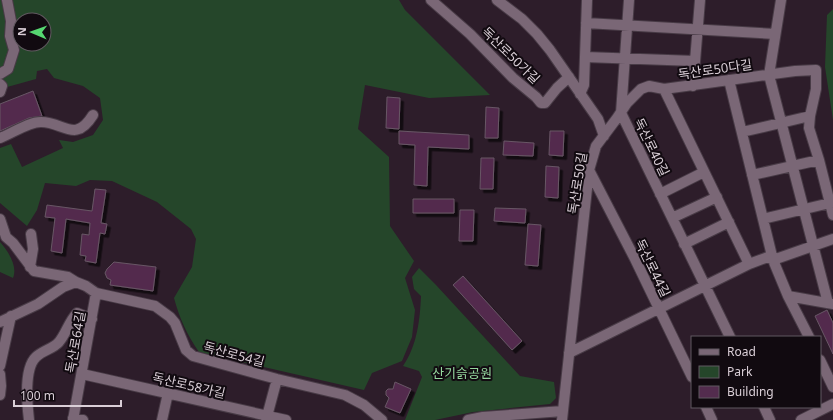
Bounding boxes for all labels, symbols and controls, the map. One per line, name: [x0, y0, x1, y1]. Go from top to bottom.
north arrow: [12, 12, 52, 52]
street label: 독산로50가길: [478, 23, 544, 87]
text: N: [14, 27, 29, 36]
street label: 독산로50다길: [677, 55, 753, 83]
street label: 독산로40길: [630, 115, 674, 179]
street label: 독산로50길: [563, 151, 591, 215]
street label: 독산로44길: [631, 236, 675, 300]
street label: 독산로64길: [61, 310, 89, 374]
legend: [691, 336, 821, 408]
street label: 독산로54길: [201, 337, 267, 371]
text: Road: [727, 343, 756, 360]
text: Park: [727, 363, 753, 380]
park label: 산기슭공원: [432, 364, 492, 382]
street label: 독산로58가길: [151, 368, 227, 402]
scale bar: [14, 382, 121, 408]
text: Building: [727, 383, 774, 400]
text: 100 m: [20, 387, 55, 404]

